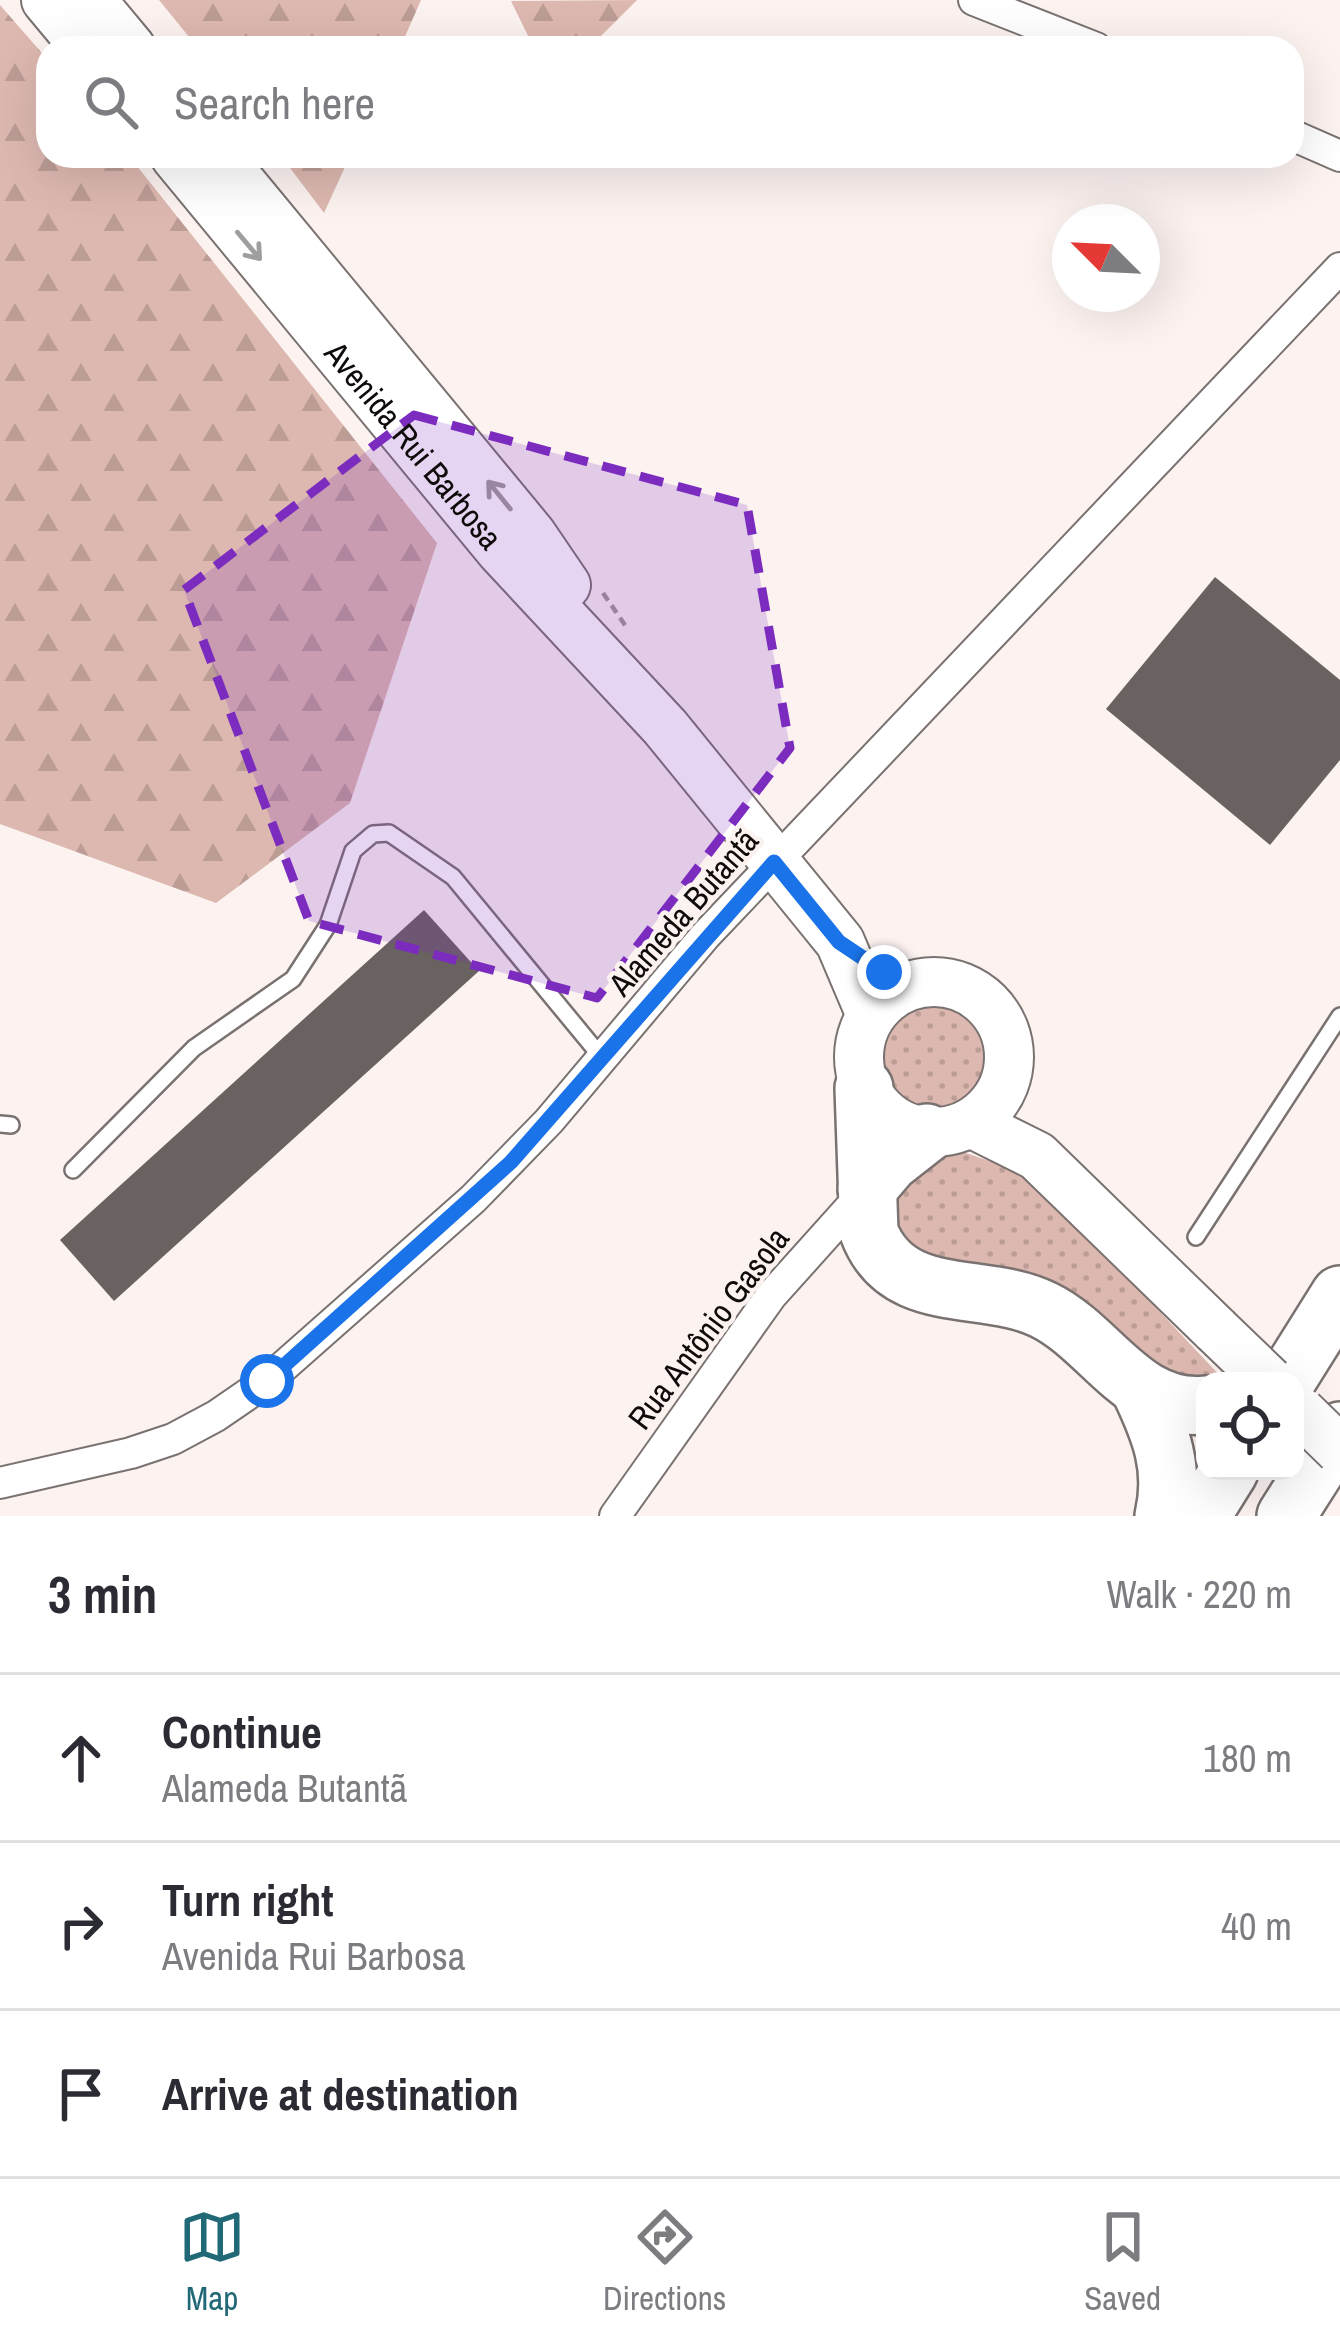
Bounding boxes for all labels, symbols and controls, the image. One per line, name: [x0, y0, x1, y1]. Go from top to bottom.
search box: [36, 36, 1304, 168]
icon: search: [78, 69, 144, 135]
text: Search here: [174, 72, 375, 133]
north arrow: [1052, 204, 1160, 312]
one-way arrow: [235, 230, 263, 261]
street label: Avenida Rui Barbosa: [314, 331, 512, 558]
one-way arrow: [485, 480, 513, 511]
street label: Alameda Butantã: [598, 819, 768, 1006]
route end: [857, 945, 911, 999]
street label: Rua Antônio Gasola: [618, 1218, 798, 1438]
route start: [240, 1354, 294, 1408]
map controls: [1196, 1372, 1304, 1480]
button: locate: [1196, 1372, 1304, 1480]
text: 3 min: [48, 1560, 157, 1629]
text: Walk · 220 m: [1107, 1568, 1292, 1620]
text: Continue: [162, 1701, 322, 1762]
icon: ahead: [48, 1725, 114, 1791]
text: 180 m: [1203, 1732, 1292, 1784]
text: Alameda Butantã: [162, 1762, 407, 1814]
text: Turn right: [162, 1869, 334, 1930]
icon: right: [48, 1893, 114, 1959]
text: 40 m: [1221, 1900, 1292, 1952]
text: Avenida Rui Barbosa: [162, 1930, 465, 1982]
icon: arrive: [48, 2061, 114, 2127]
text: Arrive at destination: [162, 2063, 519, 2124]
tab: Map: [179, 2204, 245, 2320]
tab: Directions: [603, 2204, 726, 2320]
tab: Saved: [1084, 2204, 1161, 2320]

